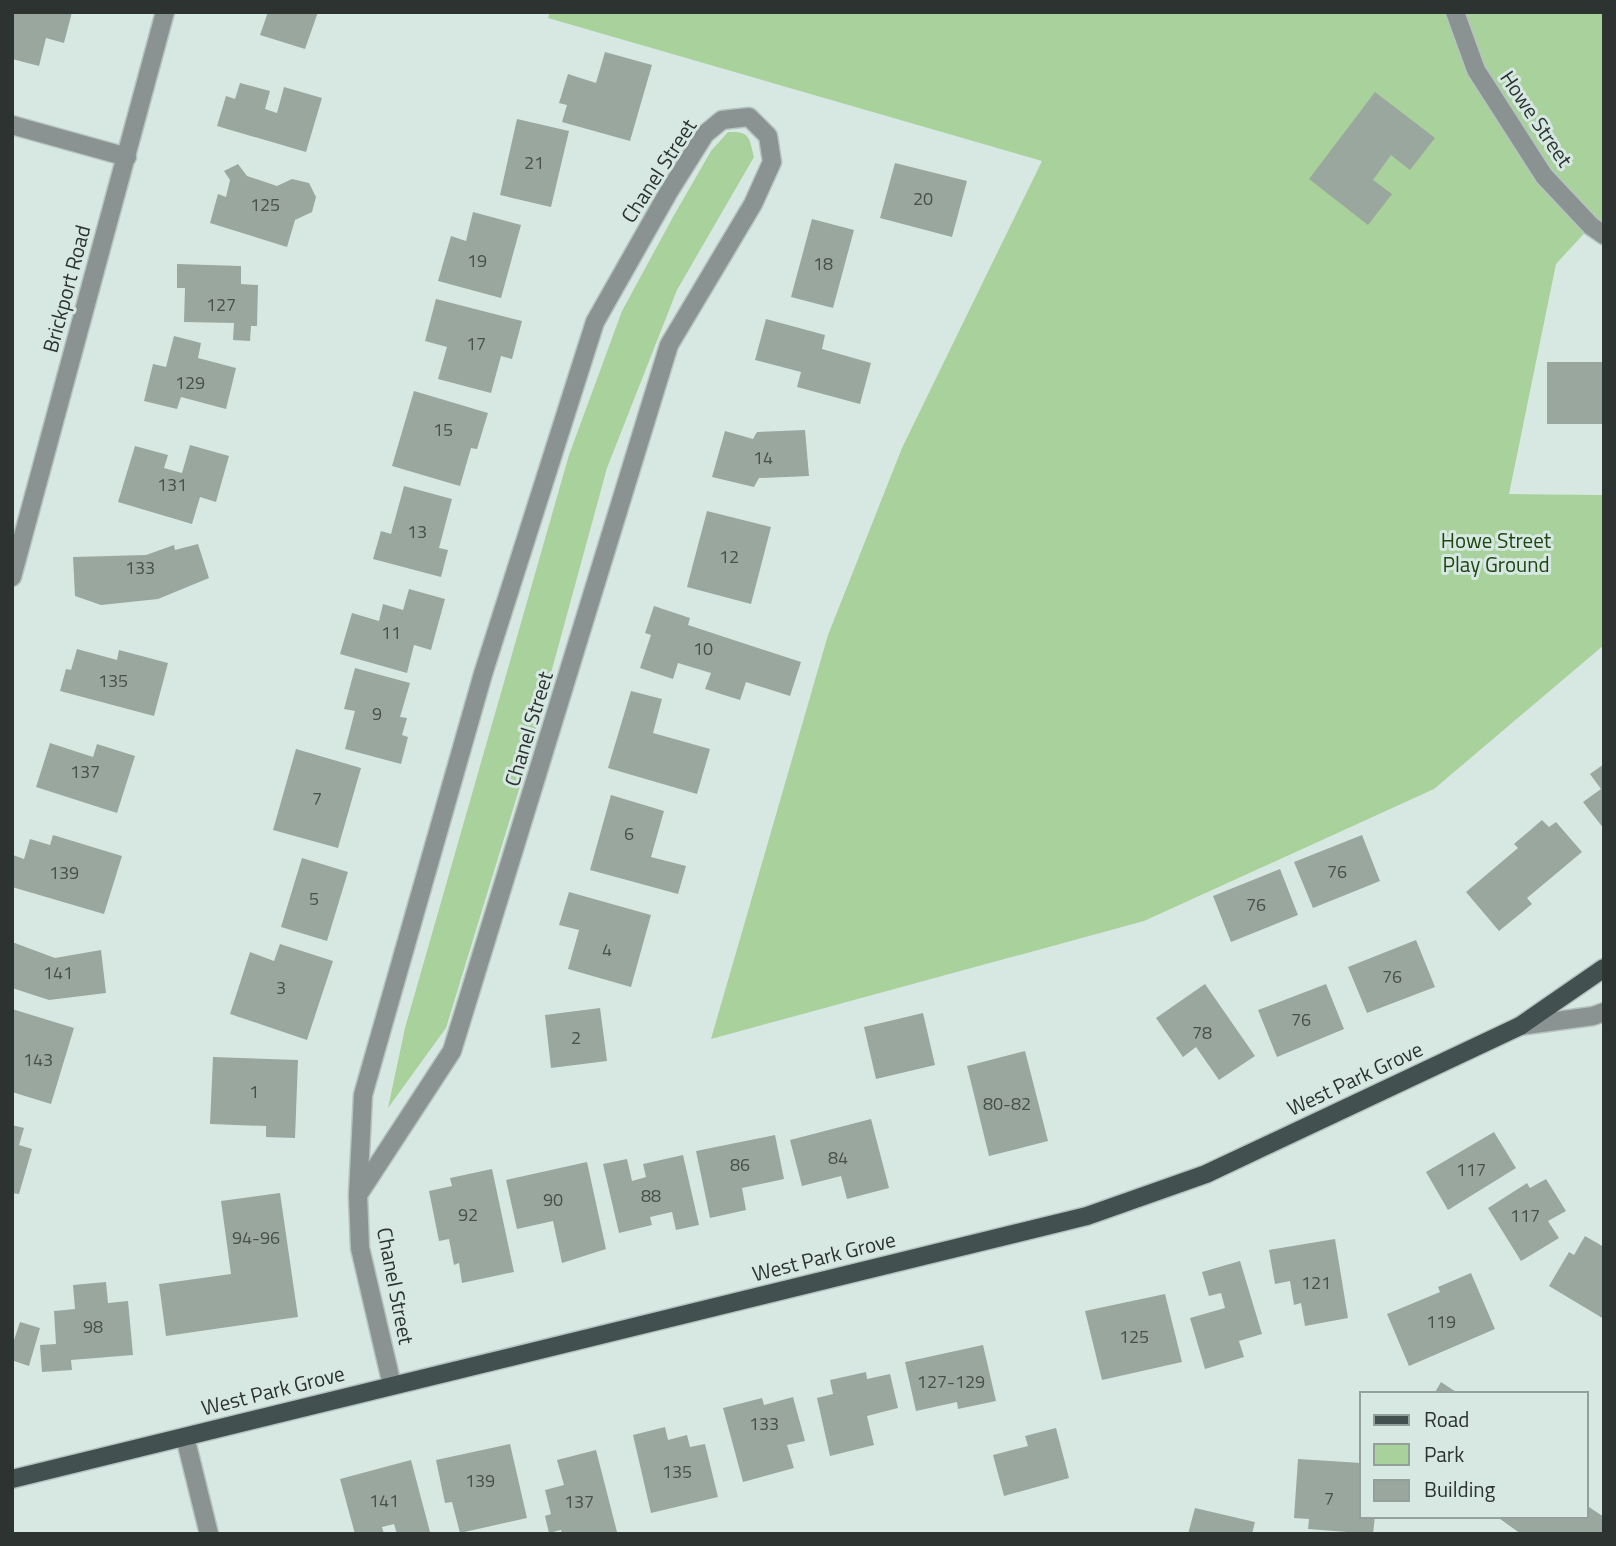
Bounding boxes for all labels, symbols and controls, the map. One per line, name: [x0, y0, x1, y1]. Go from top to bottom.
street label: Howe Street: [1493, 64, 1581, 174]
street label: Chanel Street: [612, 111, 704, 229]
house number: 21: [524, 149, 544, 176]
house number: 20: [913, 185, 933, 212]
house number: 125: [250, 191, 280, 218]
street label: Brickport Road: [34, 221, 98, 356]
house number: 19: [467, 247, 487, 274]
house number: 18: [813, 250, 833, 277]
house number: 127: [206, 291, 236, 318]
house number: 17: [466, 330, 486, 357]
house number: 129: [175, 369, 205, 396]
house number: 15: [433, 416, 453, 443]
house number: 14: [753, 444, 773, 471]
house number: 131: [157, 471, 187, 498]
house number: 13: [407, 518, 427, 545]
park label: Howe Street Play Ground: [1441, 524, 1552, 580]
house number: 12: [719, 543, 739, 570]
house number: 133: [125, 554, 155, 581]
house number: 11: [381, 619, 401, 646]
house number: 10: [693, 635, 713, 662]
house number: 135: [98, 667, 128, 694]
street label: Chanel Street: [495, 667, 561, 790]
house number: 9: [372, 700, 382, 727]
house number: 137: [70, 758, 100, 785]
house number: 7: [312, 785, 322, 812]
house number: 6: [624, 820, 634, 847]
house number: 76: [1327, 858, 1347, 885]
house number: 139: [49, 859, 79, 886]
house number: 5: [309, 885, 319, 912]
house number: 76: [1246, 891, 1266, 918]
house number: 4: [602, 936, 612, 963]
house number: 141: [43, 959, 73, 986]
house number: 76: [1382, 963, 1402, 990]
house number: 3: [276, 974, 286, 1001]
house number: 76: [1291, 1006, 1311, 1033]
house number: 78: [1192, 1019, 1212, 1046]
house number: 2: [571, 1024, 581, 1051]
street label: West Park Grove: [1281, 1033, 1428, 1124]
house number: 143: [23, 1046, 53, 1073]
house number: 1: [249, 1078, 259, 1105]
house number: 80-82: [983, 1090, 1031, 1117]
house number: 84: [828, 1144, 848, 1171]
house number: 86: [730, 1151, 750, 1178]
house number: 117: [1456, 1156, 1486, 1183]
house number: 88: [641, 1182, 661, 1209]
house number: 90: [543, 1186, 563, 1213]
house number: 92: [458, 1201, 478, 1228]
house number: 117: [1510, 1202, 1540, 1229]
street label: West Park Grove: [749, 1223, 899, 1289]
house number: 94-96: [232, 1224, 280, 1251]
street label: Chanel Street: [369, 1224, 423, 1348]
house number: 121: [1301, 1269, 1331, 1296]
house number: 119: [1426, 1308, 1456, 1335]
house number: 98: [83, 1313, 103, 1340]
house number: 125: [1119, 1323, 1149, 1350]
street label: West Park Grove: [198, 1357, 348, 1423]
house number: 127-129: [917, 1368, 985, 1395]
legend: [1360, 1392, 1588, 1518]
text: Road: [1424, 1403, 1469, 1435]
house number: 133: [749, 1410, 779, 1437]
text: Park: [1424, 1438, 1464, 1470]
house number: 135: [662, 1458, 692, 1485]
house number: 139: [465, 1467, 495, 1494]
text: Building: [1424, 1473, 1496, 1505]
house number: 7: [1324, 1485, 1334, 1512]
house number: 141: [369, 1487, 399, 1514]
house number: 137: [564, 1488, 594, 1515]

